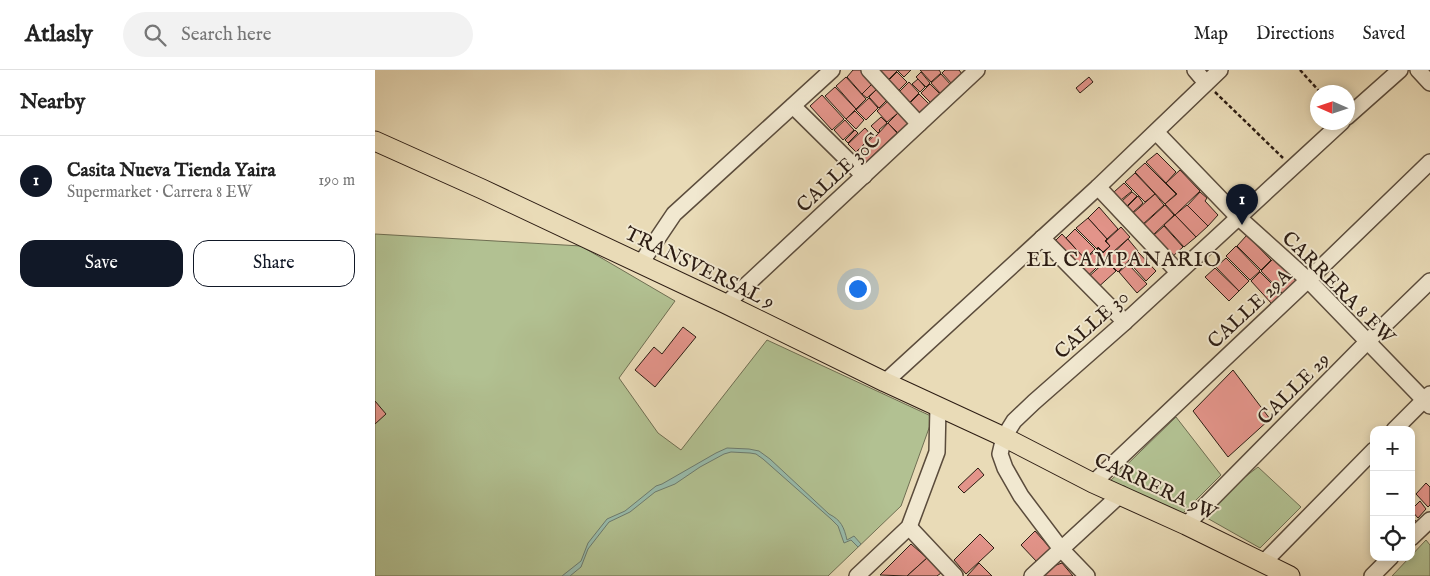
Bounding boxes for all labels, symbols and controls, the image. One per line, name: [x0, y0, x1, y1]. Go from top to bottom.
search box: [123, 12, 473, 57]
text: Atlasly: [25, 19, 93, 50]
icon: search: [141, 21, 169, 49]
text: Search here: [181, 23, 271, 47]
text: Map: [1194, 23, 1228, 46]
text: Directions: [1256, 23, 1334, 46]
text: Saved: [1362, 23, 1405, 46]
north arrow: [1310, 85, 1355, 130]
text: Nearby: [20, 89, 85, 116]
street label: CALLE 30C: [792, 128, 886, 218]
text: Casita Nueva Tienda Yaira: [67, 159, 276, 183]
text: 1: [33, 171, 39, 191]
text: 190 m: [318, 171, 355, 191]
text: Supermarket · Carrera 8 EW: [67, 183, 252, 203]
pin: 1: [1226, 184, 1258, 225]
street label: TRANSVERSAL 9: [620, 221, 778, 315]
street label: CARRERA 8 EW: [1276, 226, 1400, 351]
button: Save: [20, 240, 183, 287]
button: Share: [193, 240, 355, 287]
district label: EL CAMPANARIO: [1026, 247, 1222, 274]
street label: CALLE 29A: [1203, 263, 1298, 354]
your location: [845, 276, 871, 302]
street label: CALLE 30: [1050, 285, 1134, 365]
street label: CALLE 29: [1253, 348, 1336, 431]
map controls: [1370, 426, 1415, 561]
button: +: [1370, 426, 1415, 471]
street label: CARRERA 9W: [1090, 448, 1222, 527]
button: −: [1370, 471, 1415, 516]
button: locate: [1370, 516, 1415, 561]

